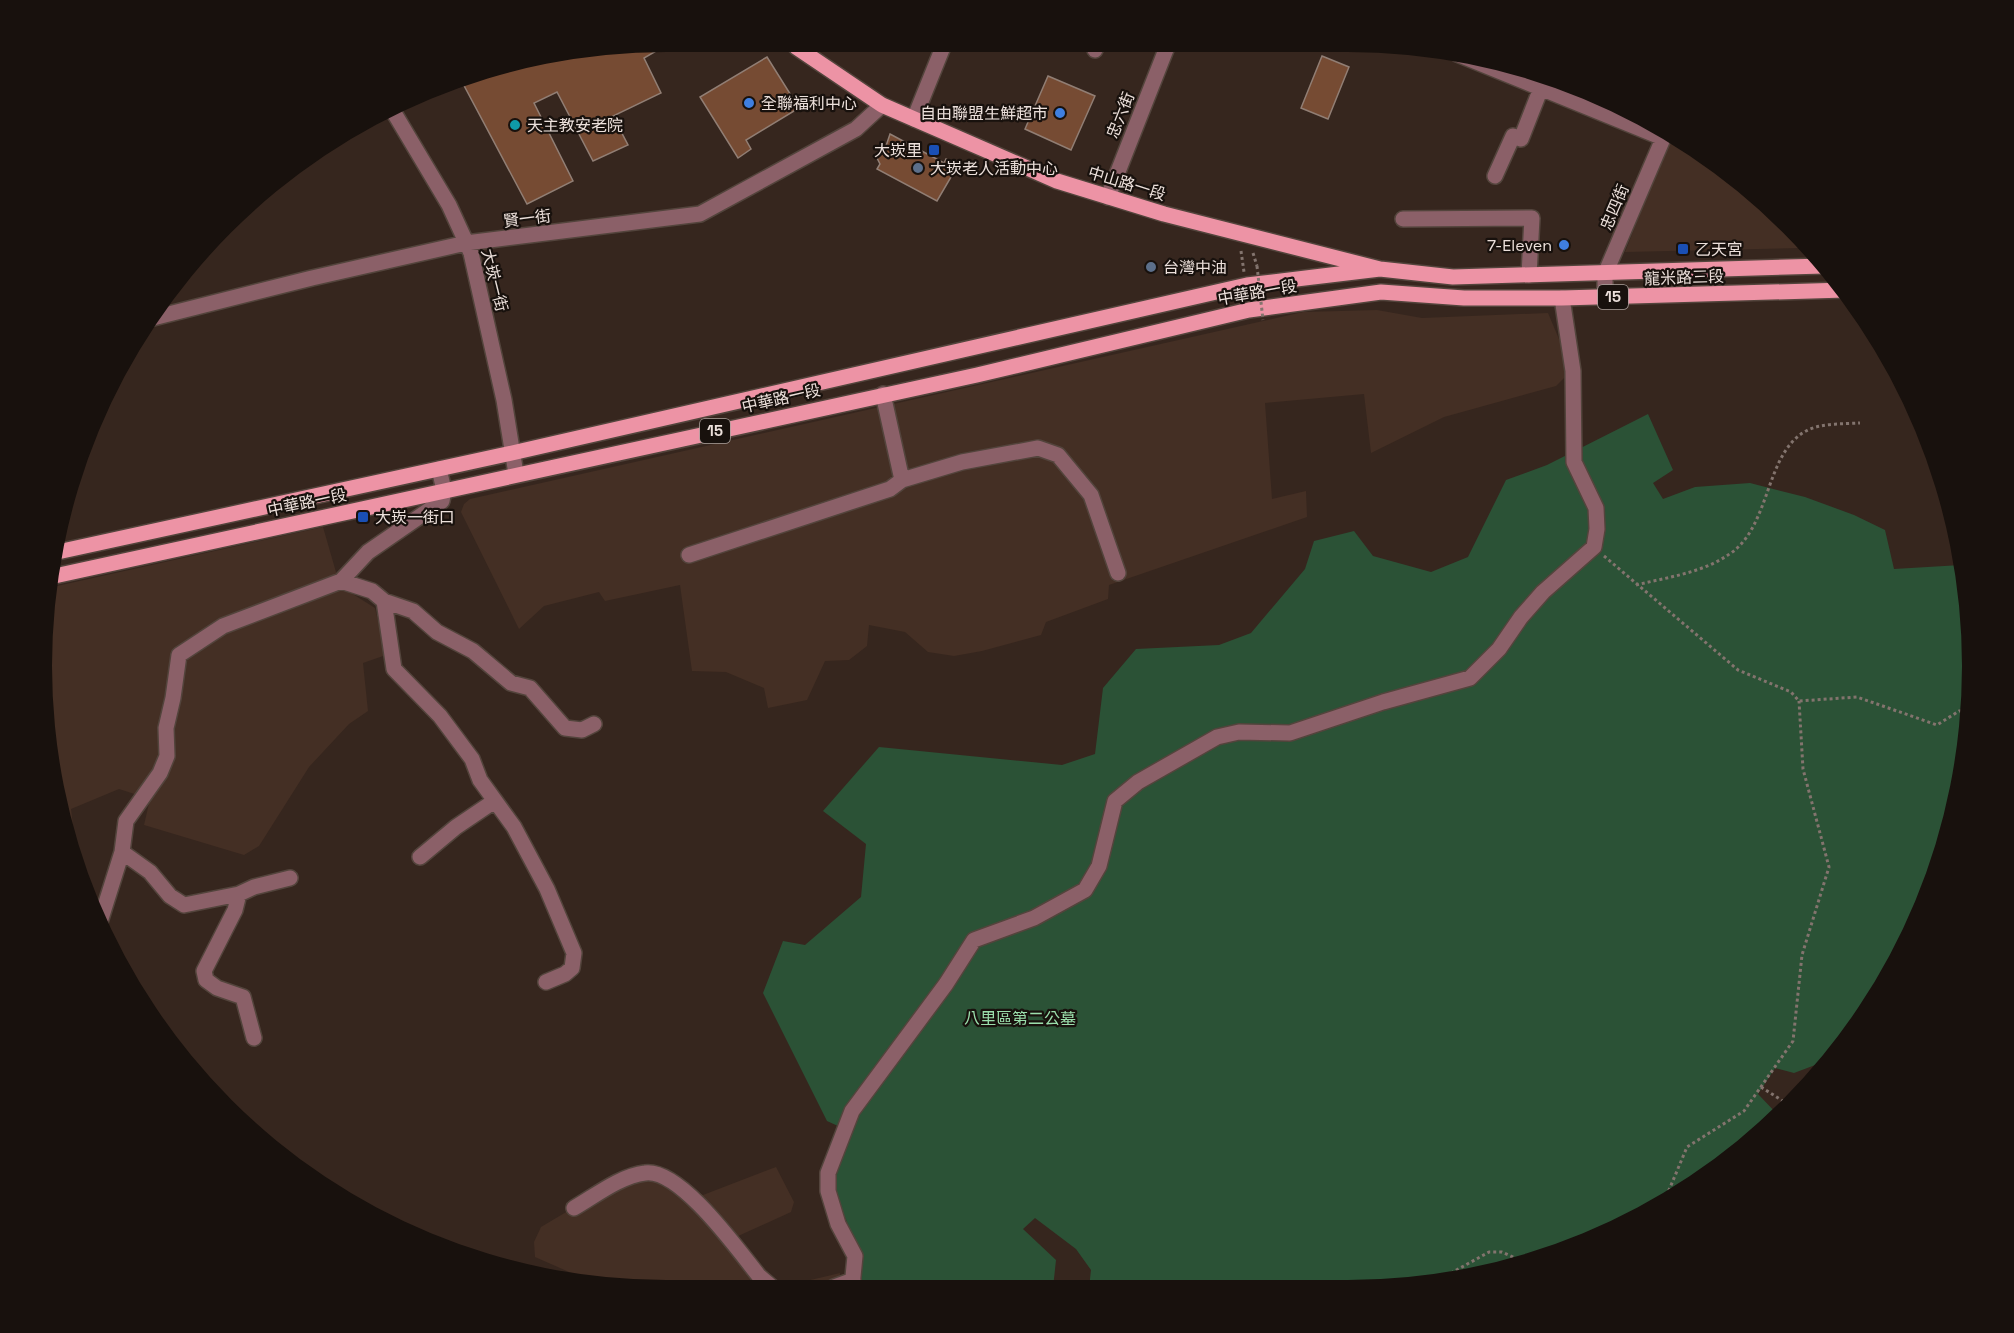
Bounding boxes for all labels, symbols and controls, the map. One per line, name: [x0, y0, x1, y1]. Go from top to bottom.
street label: 忠六街: [1102, 89, 1139, 141]
place label: 全聯福利中心: [761, 93, 857, 114]
marker: 全聯福利中心: [742, 96, 756, 110]
place label: 自由聯盟生鮮超市: [920, 103, 1048, 124]
marker: 自由聯盟生鮮超市: [1053, 106, 1067, 120]
place label: 天主教安老院: [527, 115, 623, 136]
marker: 天主教安老院: [508, 118, 522, 132]
place label: 大崁里: [874, 140, 922, 161]
marker: 大崁里: [927, 143, 941, 157]
place label: 大崁老人活動中心: [930, 158, 1058, 179]
marker: 大崁老人活動中心: [911, 161, 925, 175]
street label: 中山路一段: [1086, 162, 1168, 205]
street label: 忠四街: [1595, 181, 1634, 233]
street label: 賢一街: [502, 205, 552, 232]
place label: 7-Eleven: [1487, 235, 1552, 256]
marker: 7-Eleven: [1557, 238, 1571, 252]
place label: 乙天宮: [1695, 239, 1743, 260]
marker: 乙天宮: [1676, 242, 1690, 256]
street label: 大崁一街: [477, 247, 512, 314]
place label: 台灣中油: [1163, 257, 1227, 278]
marker: 台灣中油: [1144, 260, 1158, 274]
street label: 龍米路三段: [1644, 266, 1724, 289]
street label: 中華路一段: [1216, 275, 1298, 310]
road number: 15: [1598, 285, 1628, 309]
street label: 中華路一段: [740, 379, 822, 418]
road number: 15: [700, 419, 730, 443]
street label: 中華路一段: [266, 484, 348, 521]
place label: 大崁一街口: [375, 507, 455, 528]
marker: 大崁一街口: [356, 510, 370, 524]
park label: 八里區第二公墓: [964, 1008, 1076, 1029]

